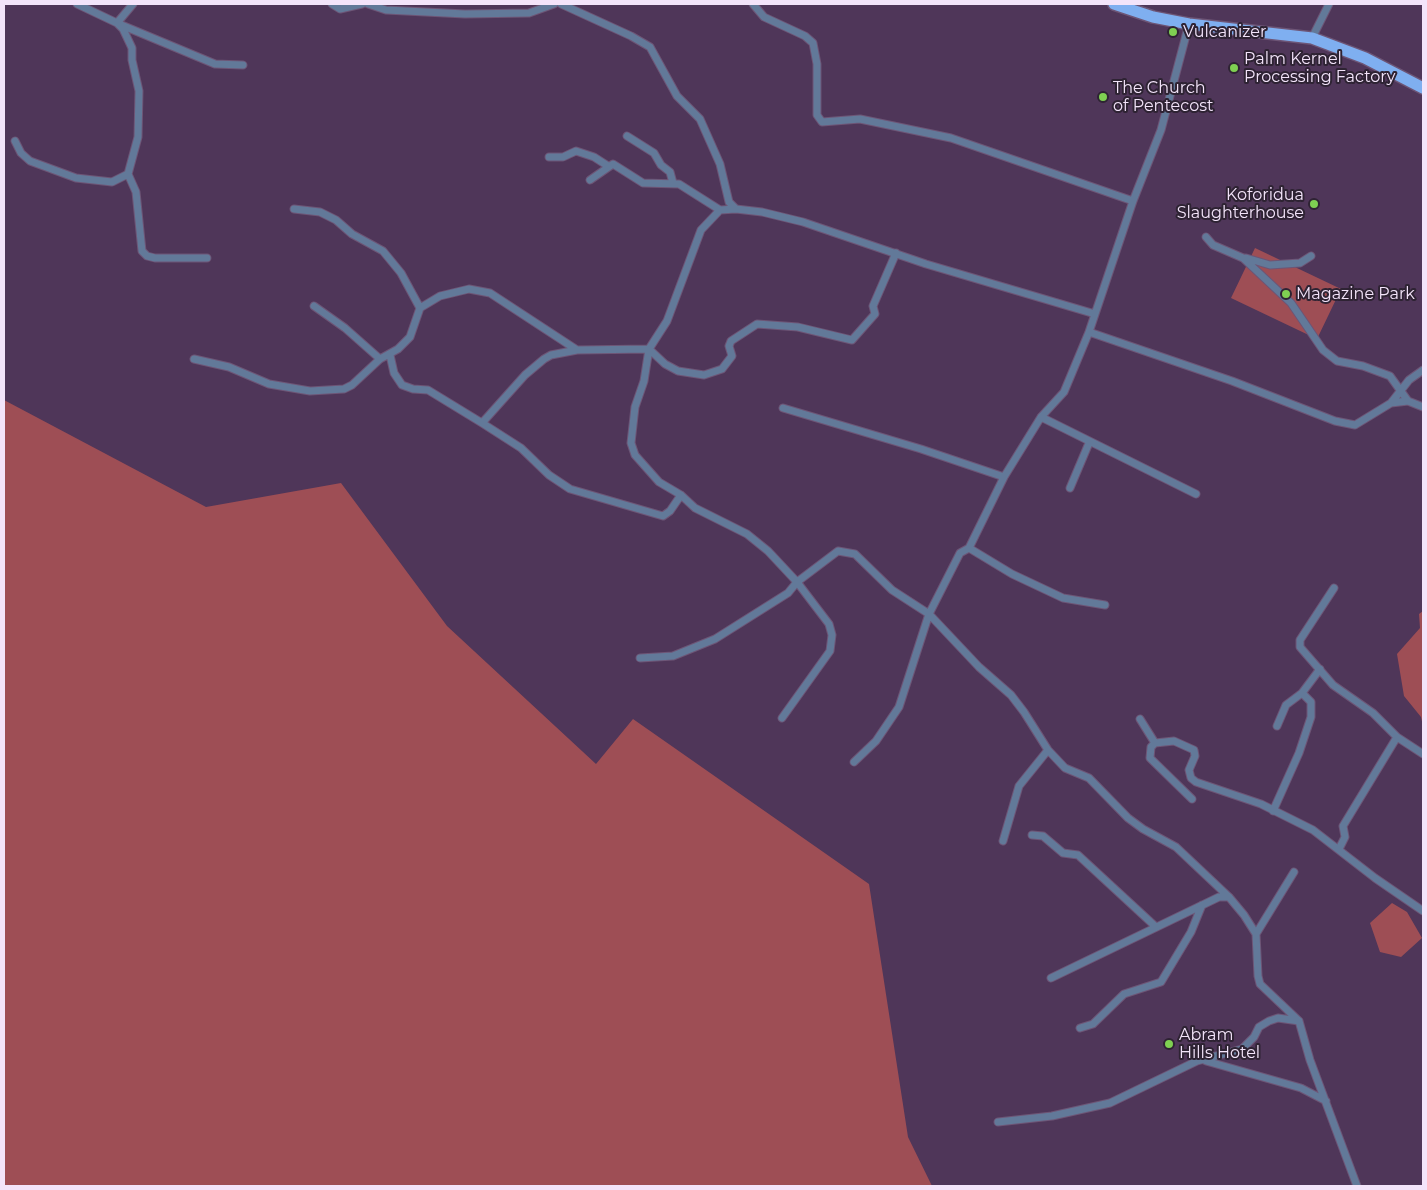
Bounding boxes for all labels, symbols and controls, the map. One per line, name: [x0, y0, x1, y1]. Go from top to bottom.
place label: Vulcanizer: [1183, 22, 1266, 42]
marker: Vulcanizer: [1167, 26, 1179, 38]
place label: Palm Kernel Processing Factory: [1244, 49, 1395, 87]
marker: Palm Kernel Processing Factory: [1228, 62, 1240, 74]
place label: The Church of Pentecost: [1113, 78, 1213, 116]
marker: The Church of Pentecost: [1097, 91, 1109, 103]
place label: Koforidua Slaughterhouse: [1177, 185, 1304, 223]
marker: Koforidua Slaughterhouse: [1308, 198, 1320, 210]
place label: Magazine Park: [1296, 284, 1415, 304]
marker: Magazine Park: [1280, 288, 1292, 300]
place label: Abram Hills Hotel: [1179, 1025, 1260, 1063]
marker: Abram Hills Hotel: [1163, 1038, 1175, 1050]

